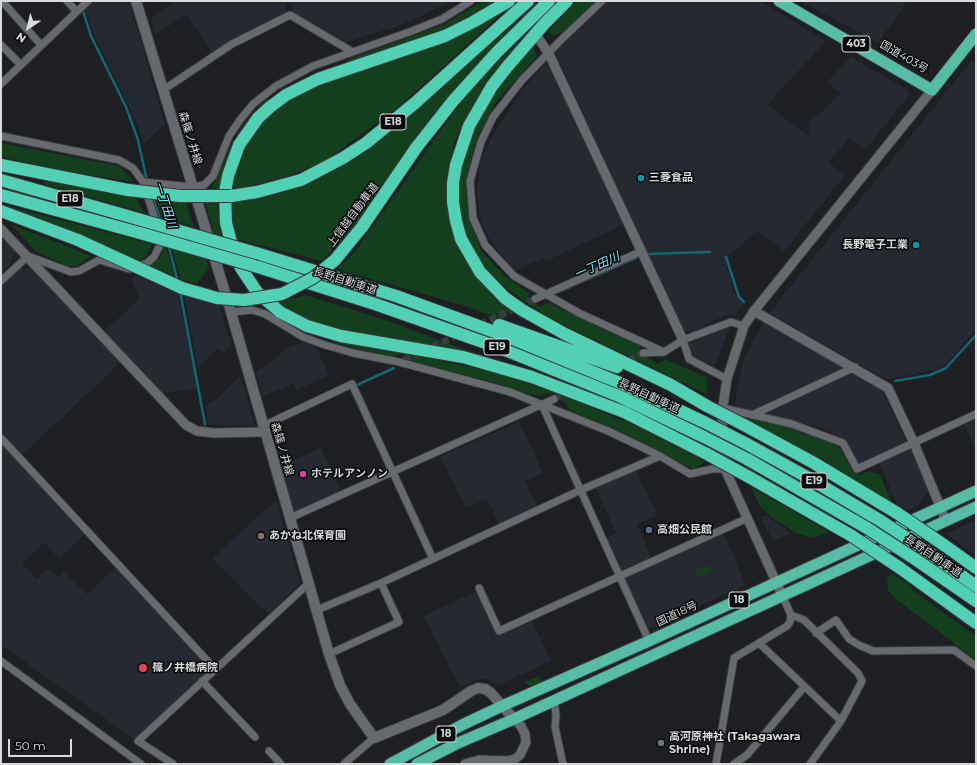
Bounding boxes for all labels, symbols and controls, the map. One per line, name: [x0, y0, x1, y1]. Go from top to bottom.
north arrow: [8, 8, 48, 48]
text: N: [13, 30, 29, 46]
road number: 403: [842, 36, 870, 52]
street label: 国道403号: [877, 38, 931, 76]
street label: 森篠ノ井線: [176, 110, 204, 166]
road number: E18: [380, 114, 406, 130]
place label: 三菱食品: [649, 171, 693, 185]
marker: 三菱食品: [636, 173, 646, 183]
water label: 一丁田川: [151, 180, 179, 230]
street label: 上信越自動車道: [325, 180, 381, 250]
road number: E18: [57, 191, 83, 207]
place label: 長野電子工業: [842, 238, 908, 252]
marker: 長野電子工業: [911, 240, 921, 250]
water label: 一丁田川: [572, 250, 622, 282]
street label: 長野自動車道: [312, 265, 378, 297]
road number: E19: [484, 339, 510, 355]
street label: 長野自動車道: [616, 376, 682, 416]
street label: 森篠ノ井線: [268, 421, 296, 477]
place label: ホテルアンノン: [311, 467, 388, 481]
marker: ホテルアンノン: [298, 469, 308, 479]
road number: E19: [801, 473, 827, 489]
place label: 高畑公民館: [657, 523, 712, 537]
marker: 高畑公民館: [644, 525, 654, 535]
place label: あかね北保育園: [269, 529, 346, 543]
marker: あかね北保育園: [256, 531, 266, 541]
street label: 長野自動車道: [902, 532, 964, 580]
road number: 18: [729, 592, 749, 608]
street label: 国道18号: [654, 599, 700, 629]
place label: 篠ノ井橋病院: [152, 661, 218, 675]
marker: 篠ノ井橋病院: [137, 662, 149, 674]
road number: 18: [436, 726, 456, 742]
place label: 高河原神社 (Takagawara Shrine): [669, 730, 801, 756]
scale bar: [10, 731, 74, 757]
text: 50 m: [15, 738, 46, 753]
marker: 高河原神社 (Takagawara Shrine): [656, 738, 666, 748]

